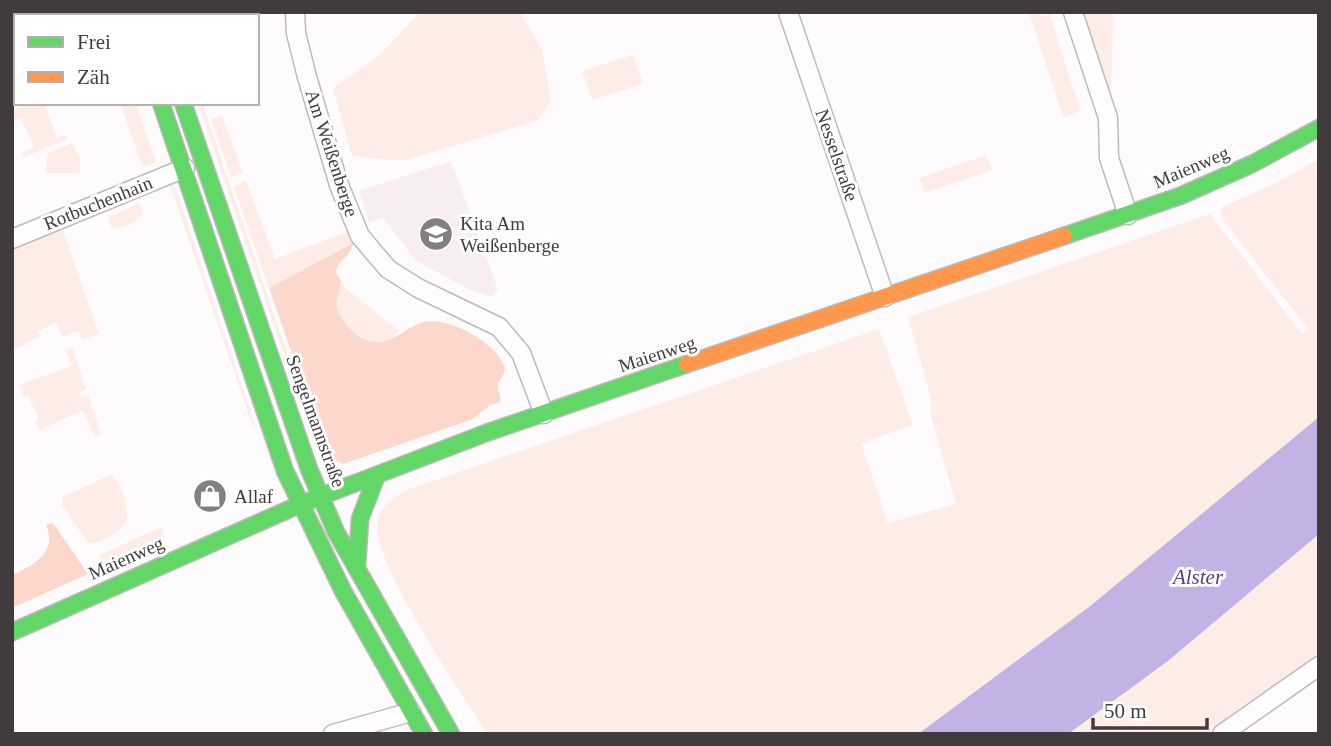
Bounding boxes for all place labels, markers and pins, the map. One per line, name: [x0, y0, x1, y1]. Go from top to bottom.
place label: Kita Am Weißenberge: [460, 213, 559, 256]
school or university icon: Kita Am Weißenberge: [417, 215, 455, 253]
shop icon: Allaf: [191, 477, 229, 515]
place label: Allaf: [234, 486, 274, 507]

